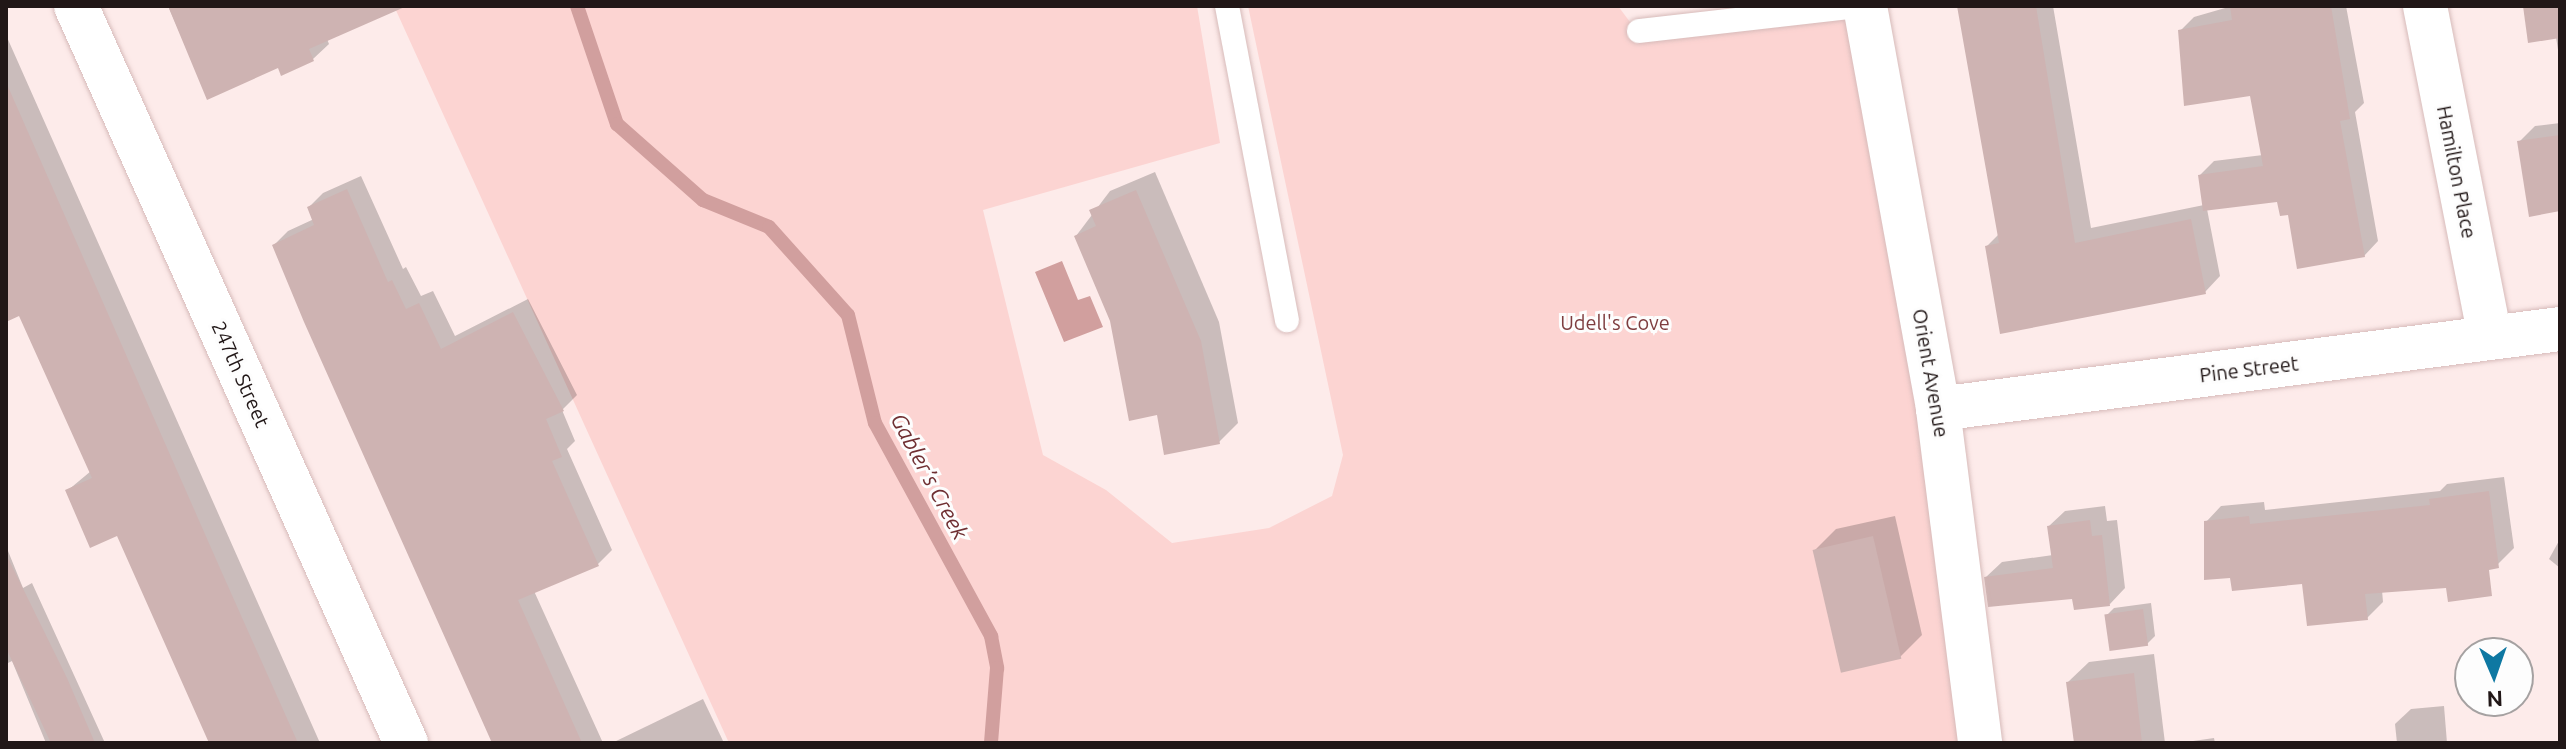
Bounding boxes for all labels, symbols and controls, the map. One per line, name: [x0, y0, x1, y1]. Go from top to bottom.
street label: Hamilton Place: [2432, 103, 2482, 241]
street label: Orient Avenue: [1908, 307, 1954, 439]
park label: Udell's Cove: [1560, 310, 1670, 334]
street label: 247th Street: [207, 317, 275, 431]
street label: Pine Street: [2198, 351, 2300, 387]
water label: Gabler’s Creek: [886, 408, 974, 544]
north arrow: [2454, 637, 2534, 717]
text: N: [2486, 687, 2503, 712]

